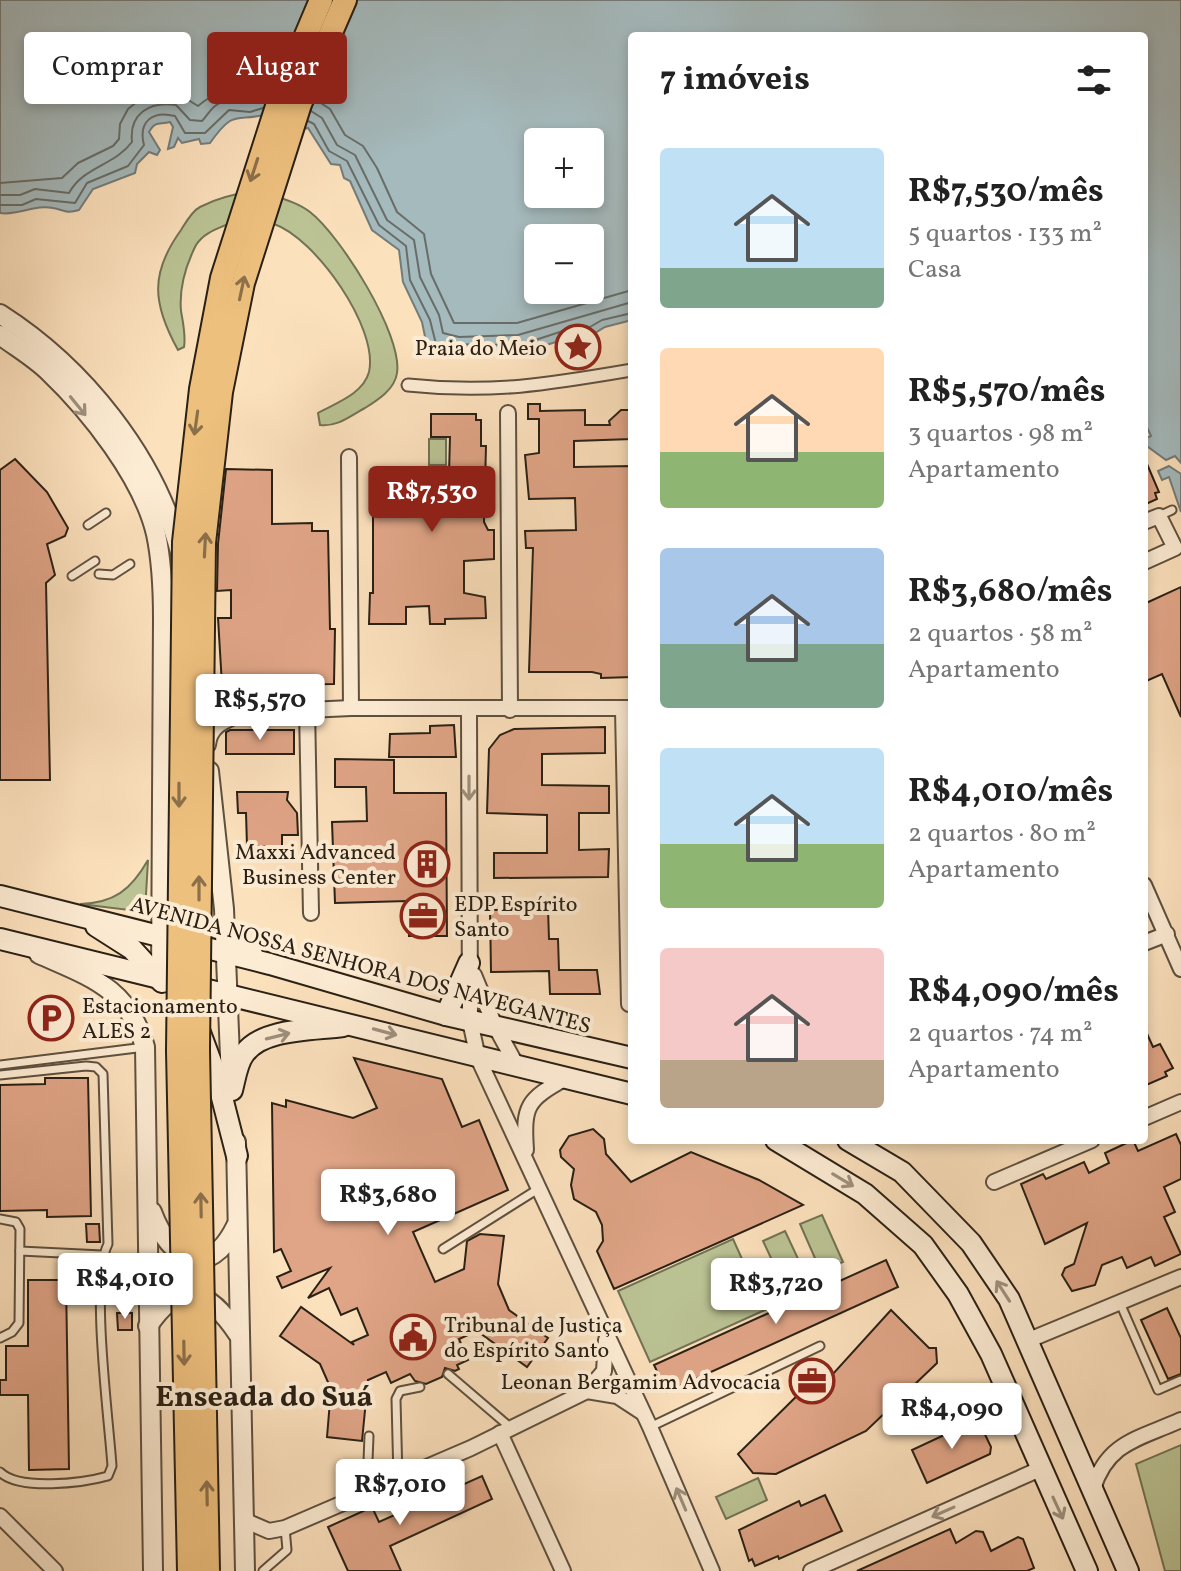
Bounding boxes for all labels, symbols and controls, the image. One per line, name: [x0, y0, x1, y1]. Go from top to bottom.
chip: Comprar: [24, 32, 191, 104]
chip: Alugar: [207, 32, 347, 104]
text: 7 imóveis: [660, 57, 810, 104]
icon: filters: [1072, 58, 1116, 102]
map controls: [524, 128, 604, 304]
button: +: [524, 128, 604, 208]
one-way arrow: [246, 158, 261, 183]
text: R$7,530/mês: [908, 169, 1104, 216]
icon: home: [724, 180, 820, 276]
text: 5 quartos · 133 m²: [908, 216, 1102, 252]
button: −: [524, 224, 604, 304]
text: Casa: [908, 252, 962, 288]
one-way arrow: [235, 275, 250, 301]
place icon: Praia do Meio: [554, 323, 602, 371]
place label: Praia do Meio: [415, 334, 547, 365]
text: R$5,570/mês: [908, 369, 1106, 416]
icon: home: [724, 380, 820, 476]
one-way arrow: [69, 395, 87, 415]
one-way arrow: [188, 410, 203, 435]
text: 3 quartos · 98 m²: [908, 416, 1093, 452]
text: Apartamento: [908, 452, 1060, 488]
pin: R$7,530: [358, 466, 506, 534]
text: R$7,530: [386, 474, 478, 510]
one-way arrow: [197, 532, 212, 559]
text: R$3,680/mês: [908, 569, 1113, 616]
icon: home: [724, 580, 820, 676]
text: 2 quartos · 58 m²: [908, 616, 1093, 652]
text: Apartamento: [908, 652, 1060, 688]
pin: R$5,570: [186, 674, 334, 742]
text: R$5,570: [214, 682, 306, 718]
text: R$4,010/mês: [908, 769, 1113, 816]
one-way arrow: [461, 774, 477, 801]
icon: home: [724, 780, 820, 876]
one-way arrow: [171, 781, 187, 808]
text: 2 quartos · 80 m²: [908, 816, 1096, 852]
place label: Maxxi Advanced Business Center: [235, 838, 396, 894]
building icon: Maxxi Advanced Business Center: [403, 840, 451, 888]
text: Apartamento: [908, 852, 1060, 888]
one-way arrow: [191, 875, 207, 902]
street label: AVENIDA NOSSA SENHORA DOS NAVEGANTES: [126, 890, 594, 1043]
place label: EDP Espírito Santo: [454, 890, 577, 946]
office icon: EDP Espírito Santo: [399, 892, 447, 940]
text: R$4,090/mês: [908, 969, 1119, 1016]
icon: home: [724, 980, 820, 1076]
place label: Estacionamento ALES 2: [82, 992, 238, 1048]
parking icon: Estacionamento ALES 2: [27, 994, 75, 1042]
text: 2 quartos · 74 m²: [908, 1016, 1093, 1052]
one-way arrow: [371, 1026, 397, 1041]
one-way arrow: [265, 1028, 291, 1043]
text: Apartamento: [908, 1052, 1060, 1088]
pin: R$3,680: [314, 1169, 462, 1237]
one-way arrow: [831, 1173, 854, 1189]
text: R$3,680: [339, 1177, 437, 1213]
one-way arrow: [193, 1192, 209, 1219]
pin: R$4,010: [51, 1253, 199, 1321]
pin: R$3,720: [702, 1258, 850, 1326]
text: R$4,010: [76, 1261, 174, 1297]
text: R$3,720: [729, 1266, 823, 1302]
one-way arrow: [995, 1280, 1011, 1303]
place label: Tribunal de Justiça do Espírito Santo: [444, 1311, 623, 1367]
public building icon: Tribunal de Justiça do Espírito Santo: [389, 1313, 437, 1361]
one-way arrow: [177, 1339, 192, 1366]
office icon: Leonan Bergamim Advocacia: [788, 1357, 836, 1405]
place label: Leonan Bergamim Advocacia: [501, 1368, 781, 1399]
district label: Enseada do Suá: [155, 1377, 373, 1419]
pin: R$4,090: [878, 1383, 1026, 1451]
text: R$4,090: [901, 1391, 1003, 1427]
pin: R$7,010: [326, 1459, 474, 1527]
text: R$7,010: [354, 1467, 446, 1503]
one-way arrow: [199, 1480, 214, 1507]
one-way arrow: [673, 1487, 688, 1512]
one-way arrow: [1051, 1496, 1066, 1520]
one-way arrow: [932, 1505, 956, 1520]

